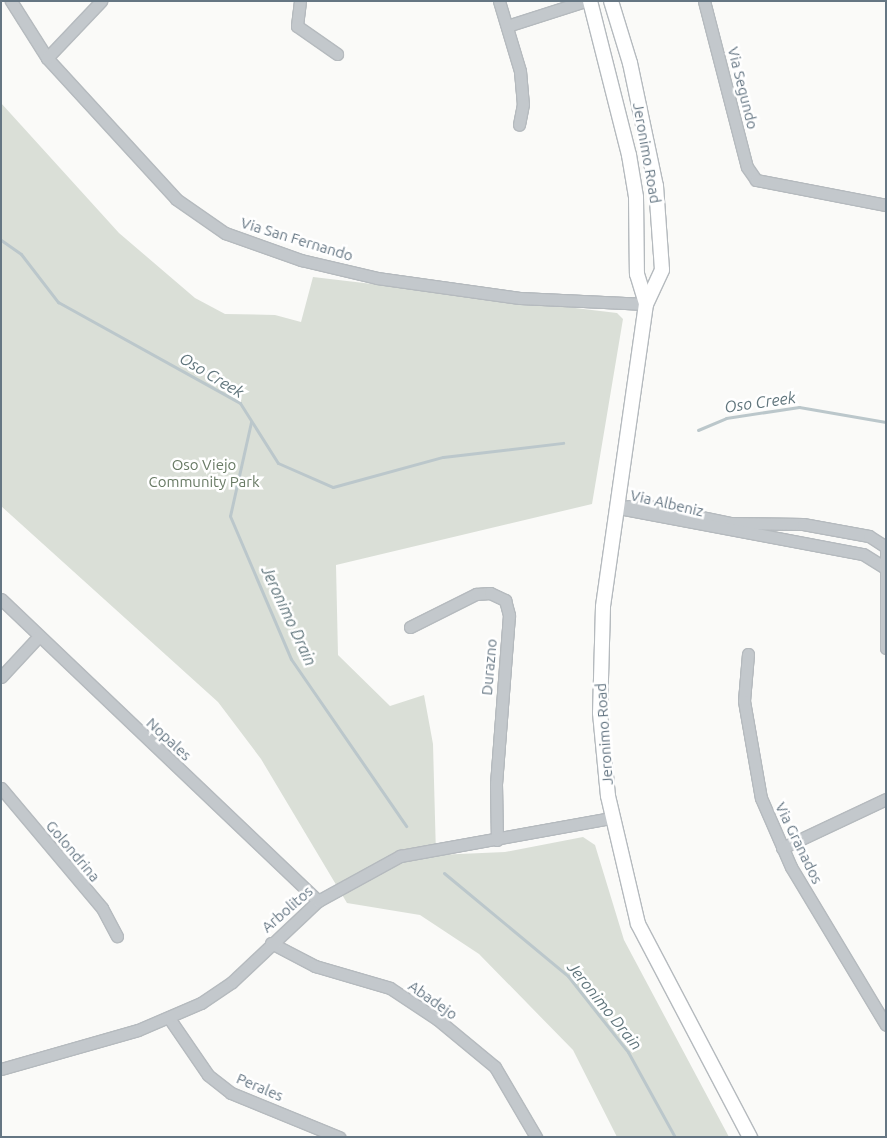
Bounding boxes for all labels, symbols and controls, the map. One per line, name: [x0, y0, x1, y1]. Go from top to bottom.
street label: Via Segundo: [724, 45, 762, 131]
street label: Jeronimo Road: [629, 101, 665, 205]
street label: Via San Fernando: [239, 213, 355, 265]
water label: Oso Creek: [176, 348, 248, 402]
water label: Oso Creek: [723, 388, 797, 416]
park label: Oso Viejo Community Park: [149, 455, 259, 490]
street label: Via Albeniz: [629, 486, 705, 520]
water label: Jeronimo Drain: [258, 563, 320, 669]
street label: Durazno: [478, 638, 500, 696]
street label: Jeronimo Road: [591, 682, 617, 786]
street label: Nopales: [143, 714, 195, 764]
street label: Via Granados: [772, 799, 826, 887]
street label: Golondrina: [42, 817, 104, 885]
street label: Arbolitos: [258, 882, 316, 936]
water label: Jeronimo Drain: [564, 958, 646, 1054]
street label: Abadejo: [405, 977, 461, 1023]
street label: Perales: [234, 1069, 286, 1105]

